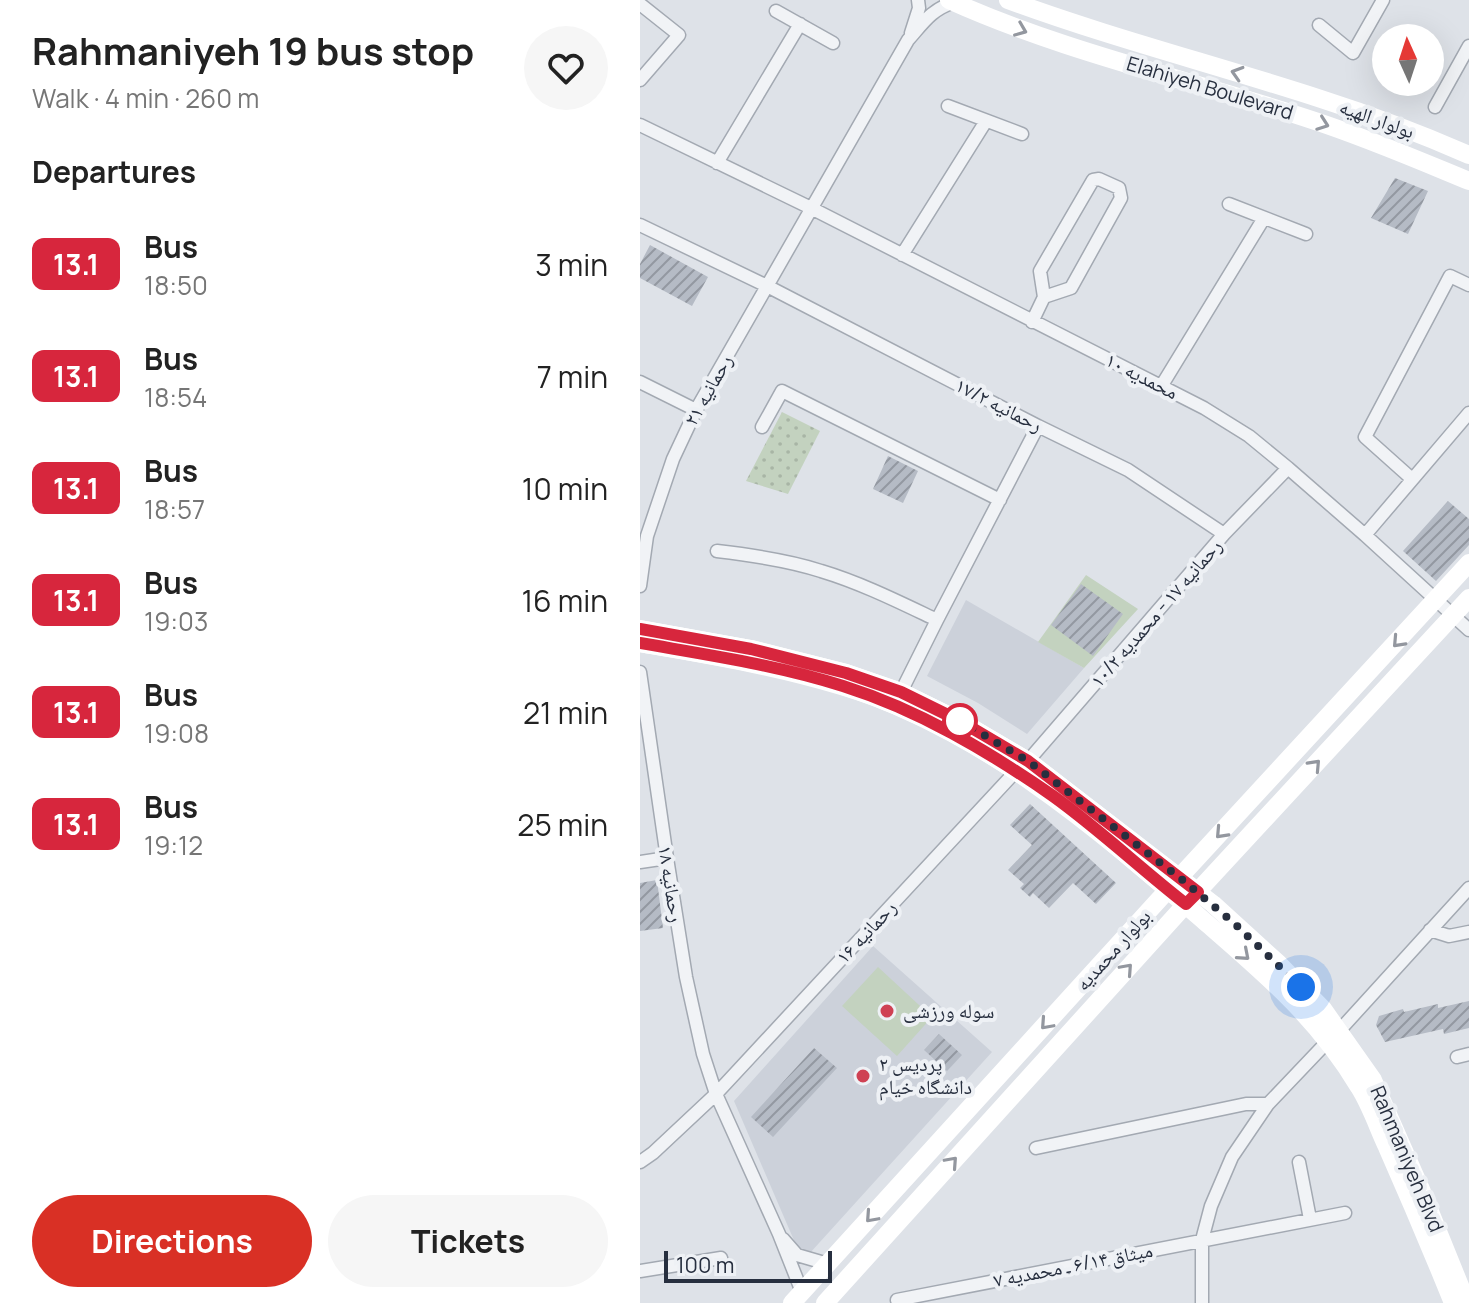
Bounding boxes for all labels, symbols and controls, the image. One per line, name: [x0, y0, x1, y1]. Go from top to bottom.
one-way arrow: [1013, 20, 1027, 36]
text: Rahmaniyeh 19 bus stop: [32, 24, 474, 76]
north arrow: [1372, 24, 1444, 96]
map controls: [1372, 24, 1444, 96]
button: heart: [524, 26, 608, 110]
street label: Elahiyeh Boulevard: [1124, 49, 1297, 126]
one-way arrow: [1231, 66, 1245, 82]
text: Walk · 4 min · 260 m: [32, 80, 259, 116]
street label: بولوار الهیه: [1336, 93, 1418, 145]
one-way arrow: [1315, 114, 1329, 131]
text: Departures: [32, 151, 196, 192]
text: Bus: [144, 226, 198, 267]
text: 3 min: [535, 244, 608, 285]
text: 13.1: [53, 245, 99, 283]
text: 18:50: [144, 267, 208, 303]
text: Bus: [144, 338, 198, 379]
street label: محمدیه ۱۰: [1101, 346, 1183, 405]
street label: رحمانیه ۲۱: [677, 349, 738, 430]
text: 7 min: [537, 356, 608, 397]
text: 13.1: [53, 357, 99, 395]
street label: رحمانیه ۱۷/۲: [951, 371, 1047, 438]
text: 18:54: [144, 379, 207, 415]
text: Bus: [144, 450, 198, 491]
text: 10 min: [522, 468, 608, 509]
text: 13.1: [53, 469, 99, 507]
text: 18:57: [144, 491, 205, 527]
street label: رحمانیه ۱۷ - محمدیه ۱۰/۲: [1084, 533, 1228, 693]
text: Bus: [144, 562, 198, 603]
text: 16 min: [521, 580, 608, 621]
text: 13.1: [53, 581, 99, 619]
text: 19:03: [144, 603, 208, 639]
one-way arrow: [1392, 633, 1407, 647]
text: Bus: [144, 674, 198, 715]
text: 21 min: [523, 692, 608, 733]
text: 13.1: [53, 693, 99, 731]
unlabelled marker: [943, 704, 977, 738]
text: 19:08: [144, 715, 209, 751]
one-way arrow: [1306, 760, 1321, 774]
text: Bus: [144, 786, 198, 827]
text: 25 min: [517, 804, 608, 845]
text: 13.1: [53, 805, 99, 843]
one-way arrow: [1216, 824, 1231, 838]
text: 19:12: [144, 827, 203, 863]
street label: رحمانیه ۱۸: [652, 844, 691, 924]
street label: رحمانیه ۱۶: [829, 894, 902, 969]
street label: بولوار محمدیه: [1069, 903, 1156, 996]
one-way arrow: [1235, 945, 1250, 960]
one-way arrow: [1117, 964, 1132, 978]
your location: [1281, 967, 1321, 1007]
place label: سوله ورزشی: [903, 997, 995, 1024]
marker: سوله ورزشی: [878, 1002, 896, 1020]
one-way arrow: [1041, 1015, 1055, 1030]
place label: پردیس ۲ دانشگاه خیام: [879, 1050, 972, 1101]
marker: پردیس ۲ دانشگاه خیام: [854, 1067, 872, 1085]
street label: Rahmaniyeh Blvd: [1364, 1082, 1450, 1236]
one-way arrow: [943, 1157, 958, 1171]
button: Directions: [32, 1195, 312, 1287]
button: Tickets: [328, 1195, 608, 1287]
one-way arrow: [866, 1207, 880, 1222]
street label: میثاق ۶/۱۴ ـ محمدیه ۷: [991, 1236, 1155, 1293]
scale bar: [664, 1247, 832, 1283]
text: 100 m: [676, 1250, 734, 1280]

